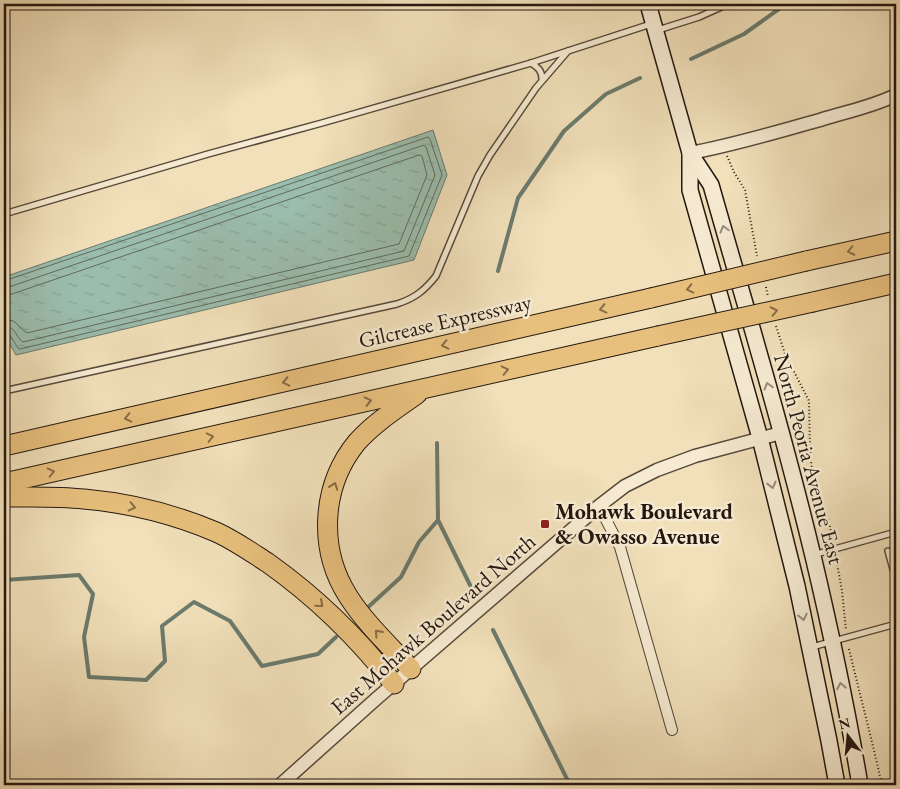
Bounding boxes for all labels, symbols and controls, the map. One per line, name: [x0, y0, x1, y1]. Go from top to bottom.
one-way arrow: [719, 226, 729, 234]
one-way arrow: [847, 246, 855, 256]
one-way arrow: [686, 283, 695, 294]
street label: Gilcrease Expressway: [356, 287, 535, 355]
one-way arrow: [599, 303, 607, 314]
one-way arrow: [770, 306, 779, 317]
one-way arrow: [440, 340, 449, 350]
street label: North Peoria Avenue East: [767, 351, 851, 567]
one-way arrow: [501, 365, 510, 376]
one-way arrow: [282, 376, 291, 387]
one-way arrow: [763, 381, 774, 390]
one-way arrow: [364, 396, 373, 407]
one-way arrow: [123, 412, 132, 423]
one-way arrow: [205, 432, 214, 443]
one-way arrow: [47, 467, 56, 478]
one-way arrow: [766, 481, 777, 490]
one-way arrow: [328, 482, 338, 490]
place label: Mohawk Boulevard & Owasso Avenue: [555, 497, 733, 551]
one-way arrow: [128, 501, 137, 512]
marker: Mohawk Boulevard & Owasso Avenue: [539, 518, 551, 530]
street label: East Mohawk Boulevard North: [324, 527, 542, 721]
one-way arrow: [314, 599, 323, 607]
one-way arrow: [797, 612, 808, 621]
one-way arrow: [375, 629, 384, 638]
one-way arrow: [837, 681, 847, 690]
north arrow: [822, 712, 872, 762]
text: N: [836, 713, 853, 734]

